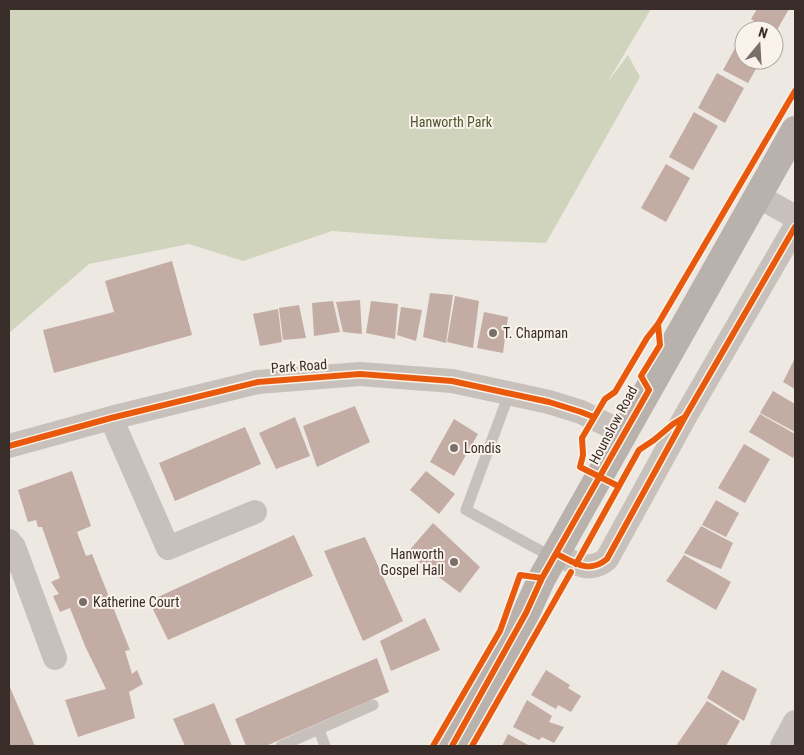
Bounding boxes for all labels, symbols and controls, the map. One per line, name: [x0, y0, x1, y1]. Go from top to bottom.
north arrow: [734, 20, 784, 70]
text: N: [756, 24, 770, 42]
park label: Hanworth Park: [410, 114, 493, 130]
place label: T. Chapman: [503, 325, 568, 341]
marker: T. Chapman: [487, 327, 499, 339]
street label: Park Road: [270, 356, 328, 376]
street label: Hounslow Road: [586, 383, 640, 467]
place label: Londis: [464, 440, 501, 456]
marker: Londis: [448, 442, 460, 454]
place label: Hanworth Gospel Hall: [381, 546, 444, 578]
marker: Hanworth Gospel Hall: [448, 556, 460, 568]
place label: Katherine Court: [93, 594, 179, 610]
marker: Katherine Court: [77, 596, 89, 608]

